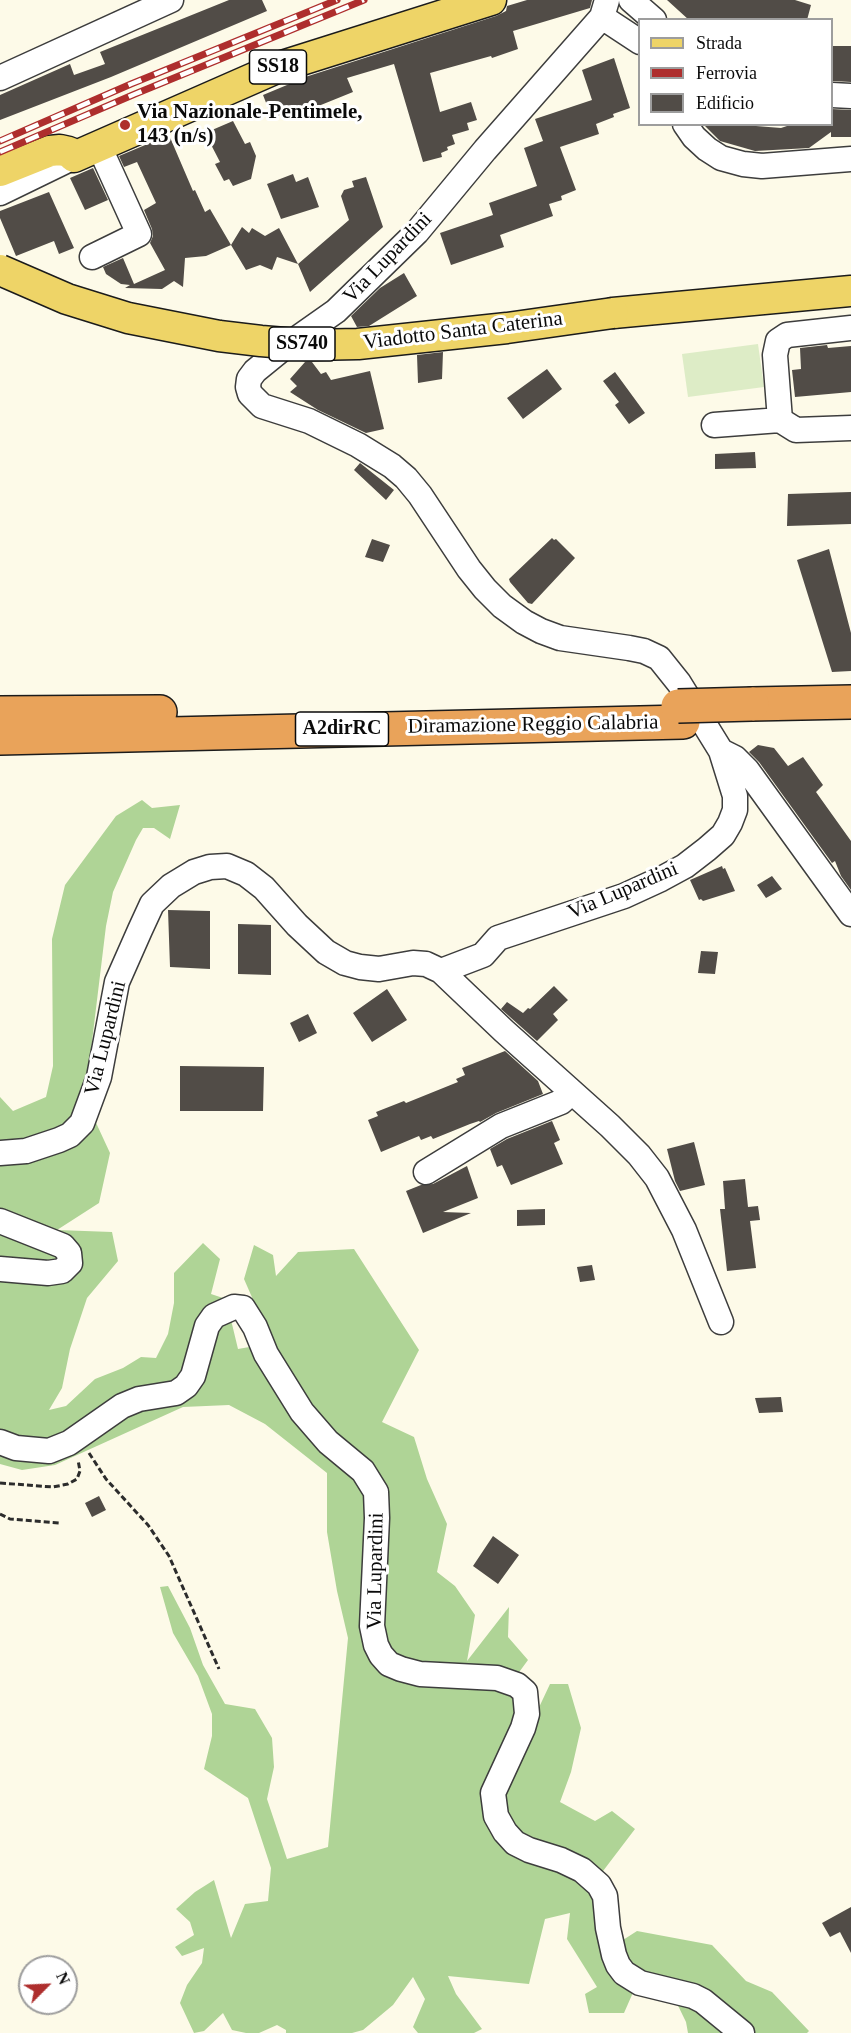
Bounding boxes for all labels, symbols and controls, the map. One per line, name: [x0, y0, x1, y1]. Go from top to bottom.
legend: [638, 18, 833, 126]
text: Strada: [696, 33, 742, 53]
road number: SS18: [250, 50, 306, 84]
text: Ferrovia: [696, 63, 757, 83]
text: Edificio: [696, 93, 754, 113]
place label: Via Nazionale-Pentimele, 143 (n/s): [137, 100, 362, 150]
marker: Via Nazionale-Pentimele, 143 (n/s): [118, 118, 132, 132]
street label: Via Lupardini: [338, 207, 438, 309]
street label: Viadotto Santa Caterina: [362, 306, 564, 356]
road number: SS740: [269, 327, 335, 361]
street label: Diramazione Reggio Calabria: [407, 710, 659, 740]
road number: A2dirRC: [296, 712, 388, 746]
street label: Via Lupardini: [564, 857, 682, 925]
street label: Via Lupardini: [80, 978, 132, 1098]
street label: Via Lupardini: [362, 1512, 390, 1630]
north arrow: [18, 1955, 78, 2015]
text: N: [53, 1970, 73, 1987]

